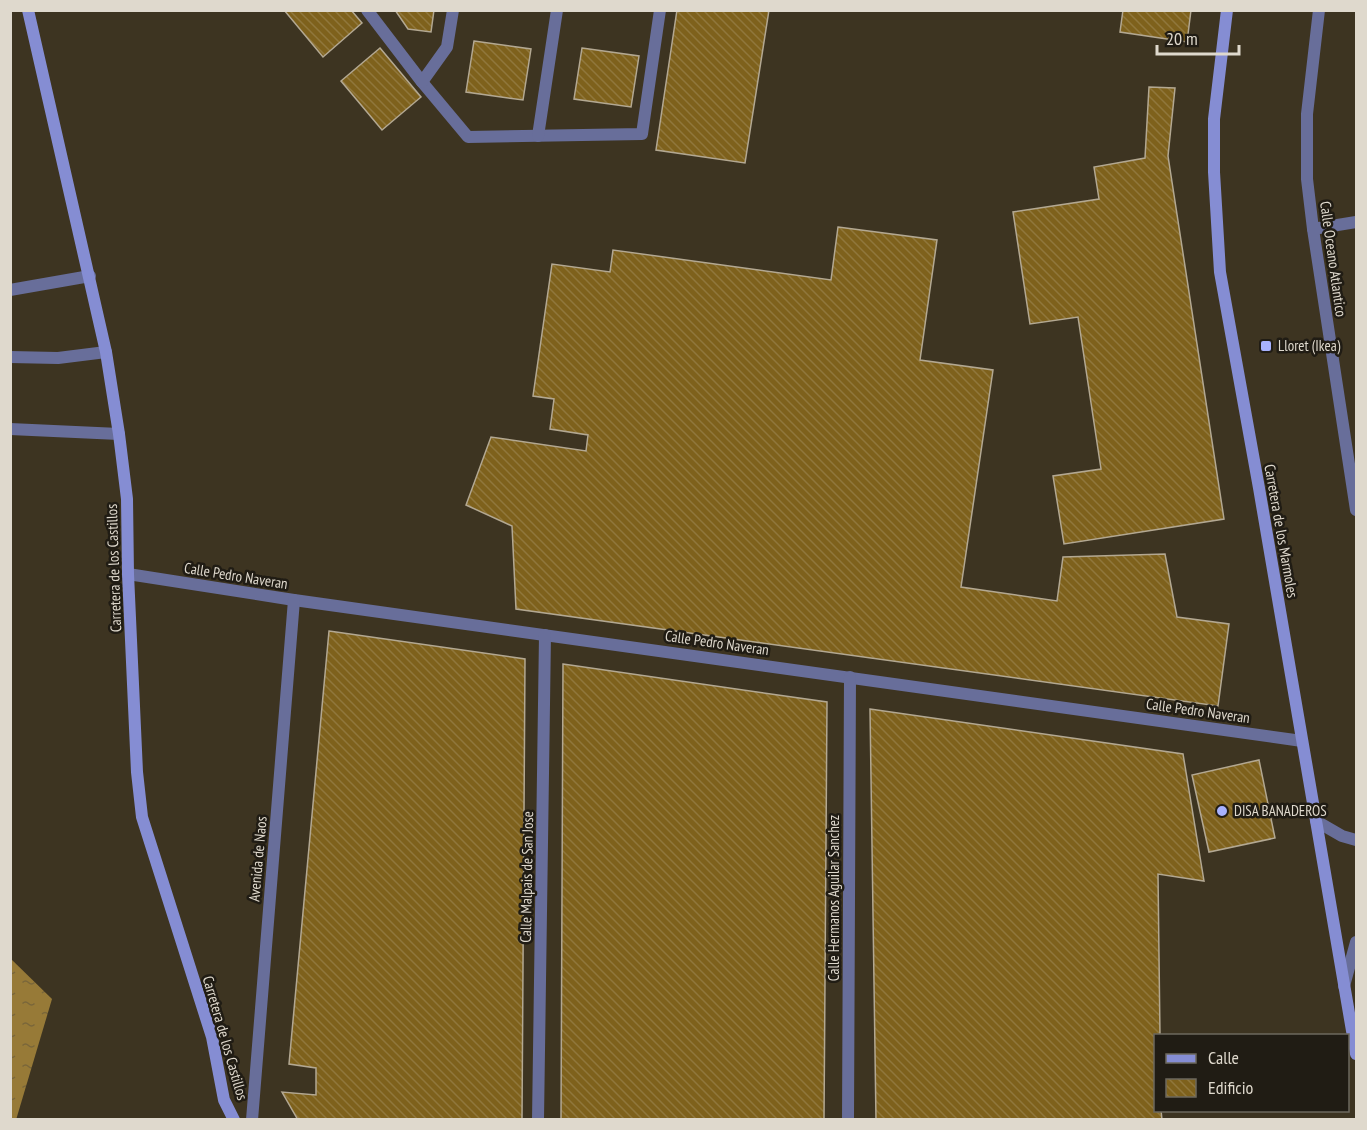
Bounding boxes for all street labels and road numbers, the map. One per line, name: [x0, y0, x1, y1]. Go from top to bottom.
street label: Calle Oceano Atlantico: [1316, 200, 1351, 318]
street label: Carretera de los Marmoles: [1260, 463, 1303, 599]
street label: Carretera de los Castillos: [102, 504, 125, 632]
street label: Calle Pedro Naveran: [183, 558, 289, 593]
street label: Calle Pedro Naveran: [664, 626, 770, 659]
street label: Calle Pedro Naveran: [1145, 694, 1251, 727]
street label: Calle Malpais de San Jose: [516, 811, 537, 943]
street label: Avenida de Naos: [244, 815, 271, 902]
street label: Calle Hermanos Aguilar Sanchez: [824, 815, 843, 981]
street label: Carretera de los Castillos: [199, 974, 252, 1102]

